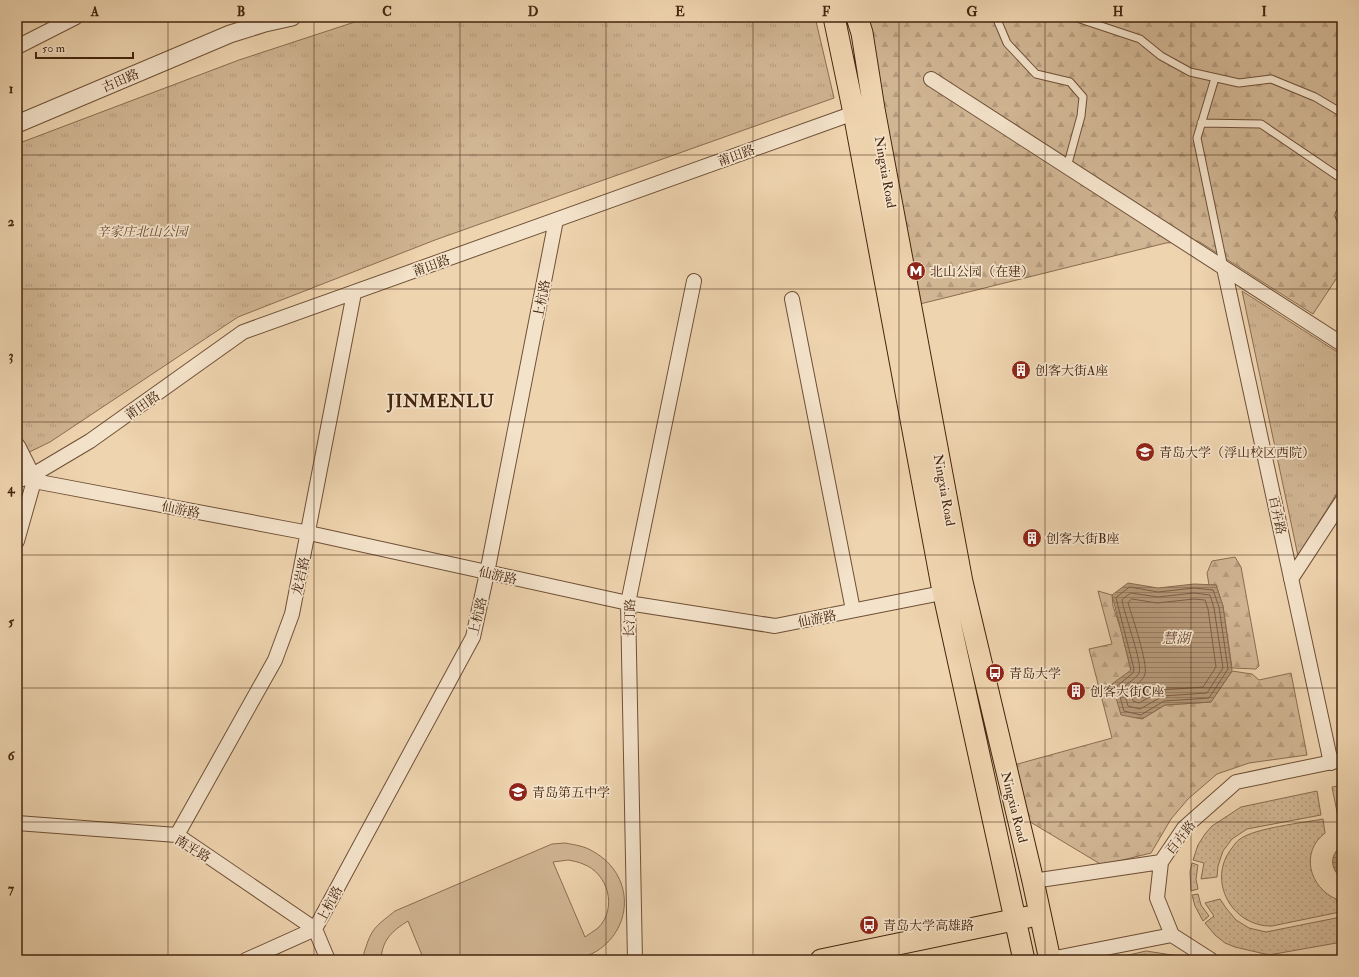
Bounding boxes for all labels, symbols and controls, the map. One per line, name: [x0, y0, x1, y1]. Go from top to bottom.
text: A: [90, 4, 100, 20]
text: B: [237, 4, 245, 20]
text: C: [382, 4, 392, 20]
text: D: [528, 4, 539, 20]
text: E: [675, 4, 685, 20]
text: F: [822, 4, 831, 20]
text: G: [967, 4, 978, 20]
text: H: [1113, 4, 1124, 20]
text: I: [1261, 4, 1267, 20]
scale bar: [36, 34, 133, 60]
text: 50 m: [42, 41, 66, 56]
street label: 古田路: [99, 66, 141, 96]
text: 1: [9, 81, 14, 97]
street label: Ningxia Road: [871, 135, 899, 210]
street label: 莆田路: [715, 142, 757, 170]
text: 2: [8, 214, 15, 230]
park label: 辛家庄北山公园: [96, 224, 189, 240]
street label: 莆田路: [410, 252, 452, 280]
metro station icon: 北山公园（在建）: [905, 260, 927, 282]
place label: 北山公园（在建）: [930, 264, 1034, 280]
street label: 上杭路: [530, 279, 554, 320]
text: 3: [9, 348, 14, 364]
building icon: 创客大街A座: [1010, 359, 1032, 381]
place label: 创客大街A座: [1035, 363, 1108, 379]
street label: 莆田路: [122, 388, 163, 424]
district label: JINMENLU: [386, 391, 495, 413]
school or university icon: 青岛大学（浮山校区西院）: [1134, 441, 1156, 463]
place label: 青岛大学（浮山校区西院）: [1159, 445, 1315, 461]
street label: Ningxia Road: [930, 453, 958, 528]
text: 4: [6, 481, 15, 497]
street label: 百卉路: [1265, 494, 1289, 536]
street label: 仙游路: [160, 498, 201, 522]
building icon: 创客大街B座: [1021, 527, 1043, 549]
place label: 创客大街B座: [1046, 531, 1120, 547]
street label: 龙岩路: [289, 555, 313, 597]
street label: 仙游路: [477, 564, 519, 588]
street label: 上杭路: [465, 595, 490, 637]
street label: 长汀路: [621, 598, 639, 638]
street label: 仙游路: [797, 607, 838, 631]
text: 5: [8, 614, 14, 630]
water label: 慧湖: [1162, 630, 1193, 647]
bus stop icon: 青岛大学: [984, 662, 1006, 684]
place label: 青岛大学: [1009, 666, 1061, 682]
building icon: 创客大街C座: [1065, 680, 1087, 702]
place label: 创客大街C座: [1090, 684, 1165, 700]
text: 6: [8, 748, 16, 764]
street label: Ningxia Road: [997, 770, 1031, 845]
school or university icon: 青岛第五中学: [507, 781, 529, 803]
place label: 青岛第五中学: [532, 785, 610, 801]
street label: 百卉路: [1162, 817, 1199, 858]
street label: 南平路: [172, 832, 213, 866]
text: 7: [8, 881, 15, 897]
street label: 上杭路: [314, 883, 346, 925]
bus stop icon: 青岛大学高雄路: [858, 914, 880, 936]
place label: 青岛大学高雄路: [883, 918, 974, 934]

